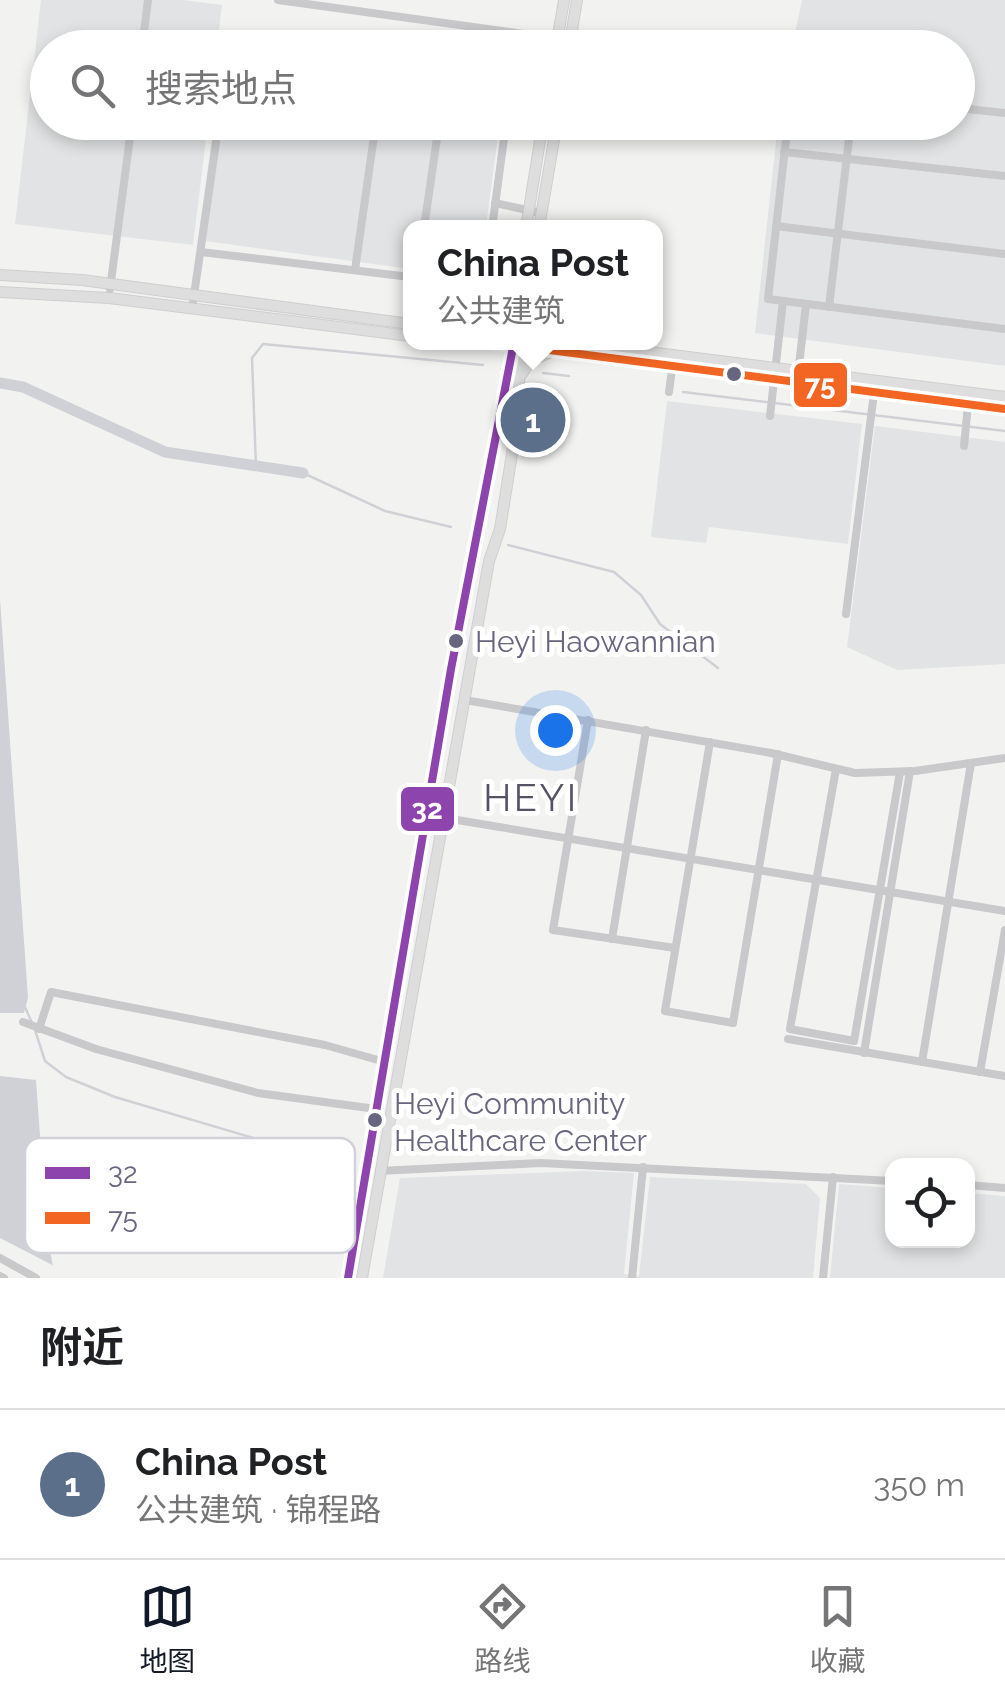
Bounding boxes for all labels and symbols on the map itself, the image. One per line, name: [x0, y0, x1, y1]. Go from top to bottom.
line badge: 75: [792, 361, 849, 409]
unlabelled marker: [724, 364, 744, 384]
text: 75: [805, 369, 835, 402]
pin: 1: [500, 382, 566, 458]
place label: Heyi Haowannian: [475, 624, 716, 659]
marker: Heyi Haowannian: [446, 631, 466, 651]
your location: [530, 705, 581, 756]
district label: HEYI: [483, 775, 579, 820]
line badge: 32: [399, 785, 456, 833]
text: 32: [411, 793, 443, 826]
place label: Heyi Community Healthcare Center: [394, 1086, 648, 1158]
marker: Heyi Community Healthcare Center: [365, 1110, 385, 1130]
legend: [25, 1138, 355, 1253]
text: 32: [108, 1157, 138, 1190]
text: 75: [108, 1202, 138, 1235]

